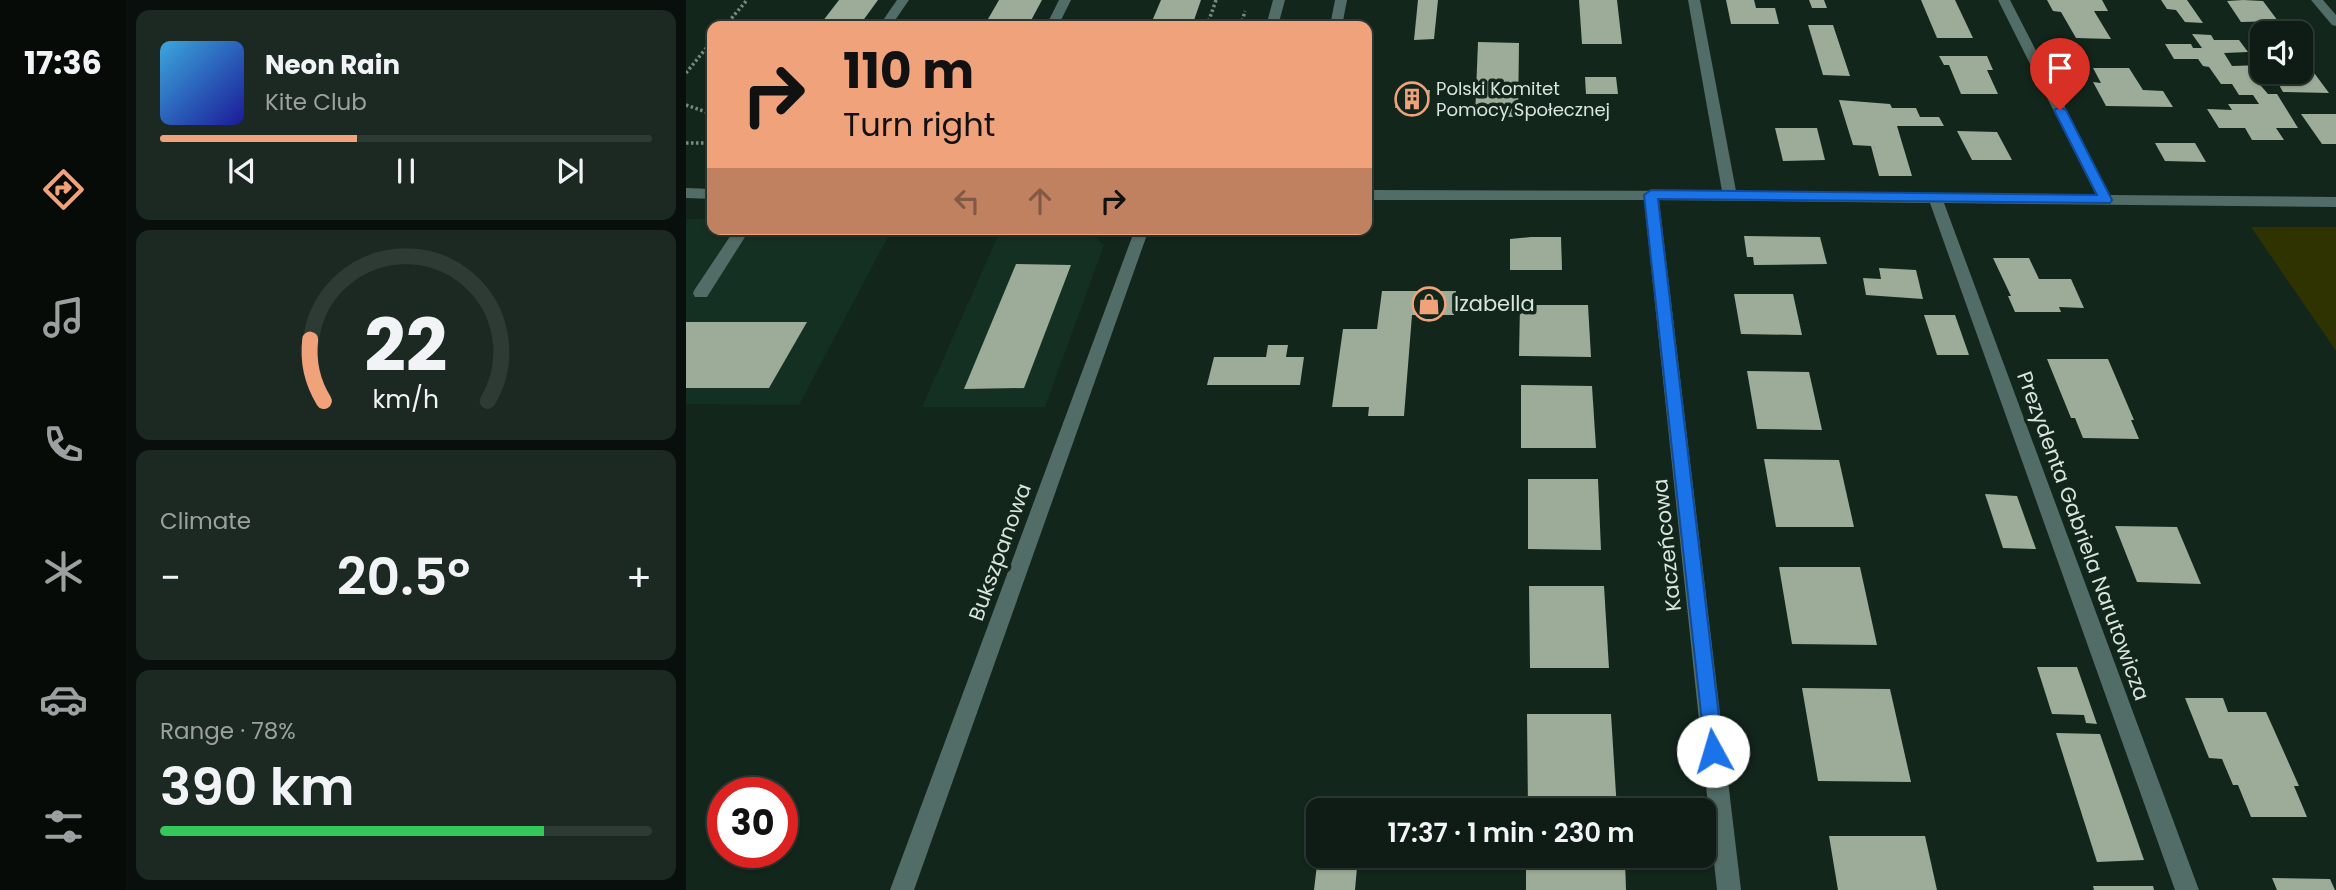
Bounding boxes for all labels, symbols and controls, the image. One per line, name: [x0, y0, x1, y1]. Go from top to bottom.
map controls: [2250, 21, 2313, 84]
button: sound: [2250, 21, 2313, 84]
text: 110 m: [843, 37, 974, 105]
pin: [2030, 38, 2090, 110]
text: 17:36: [24, 40, 102, 85]
text: Neon Rain: [265, 47, 400, 83]
icon: right: [728, 49, 819, 140]
icon: arrive: [2041, 49, 2079, 87]
place label: Polski Komitet Pomocy Społecznej: [1436, 76, 1610, 122]
building icon: Polski Komitet Pomocy Społecznej: [1393, 80, 1431, 118]
text: Kite Club: [265, 86, 367, 118]
text: Turn right: [843, 102, 995, 147]
icon: previous: [223, 152, 261, 190]
icon: pause: [387, 152, 425, 190]
icon: next: [551, 152, 589, 190]
icon: directions: [39, 165, 88, 214]
icon: left: [948, 182, 986, 220]
icon: ahead: [1021, 182, 1059, 220]
icon: right: [1094, 182, 1132, 220]
shop icon: Izabella: [1410, 285, 1448, 323]
place label: Izabella: [1454, 289, 1535, 318]
icon: music: [39, 293, 88, 342]
text: 22: [364, 295, 448, 396]
street label: Prezydenta Gabriela Narutowicza: [2010, 367, 2157, 704]
text: km/h: [373, 382, 439, 417]
icon: phone: [39, 420, 88, 469]
street label: Kaczeńcowa: [1645, 477, 1688, 613]
street label: Bukszpanowa: [961, 479, 1038, 625]
text: Climate: [160, 505, 251, 537]
text: 20.5°: [337, 540, 470, 613]
icon: climate: [39, 547, 88, 596]
text: −: [160, 551, 181, 604]
text: +: [626, 551, 652, 604]
icon: car: [39, 675, 88, 724]
position arrow: [1676, 714, 1750, 788]
text: Range · 78%: [160, 715, 296, 747]
text: 390 km: [160, 750, 355, 823]
speed limit sign: 30: [707, 777, 798, 868]
icon: filters: [39, 802, 88, 851]
text: 17:37 · 1 min · 230 m: [1387, 815, 1635, 851]

